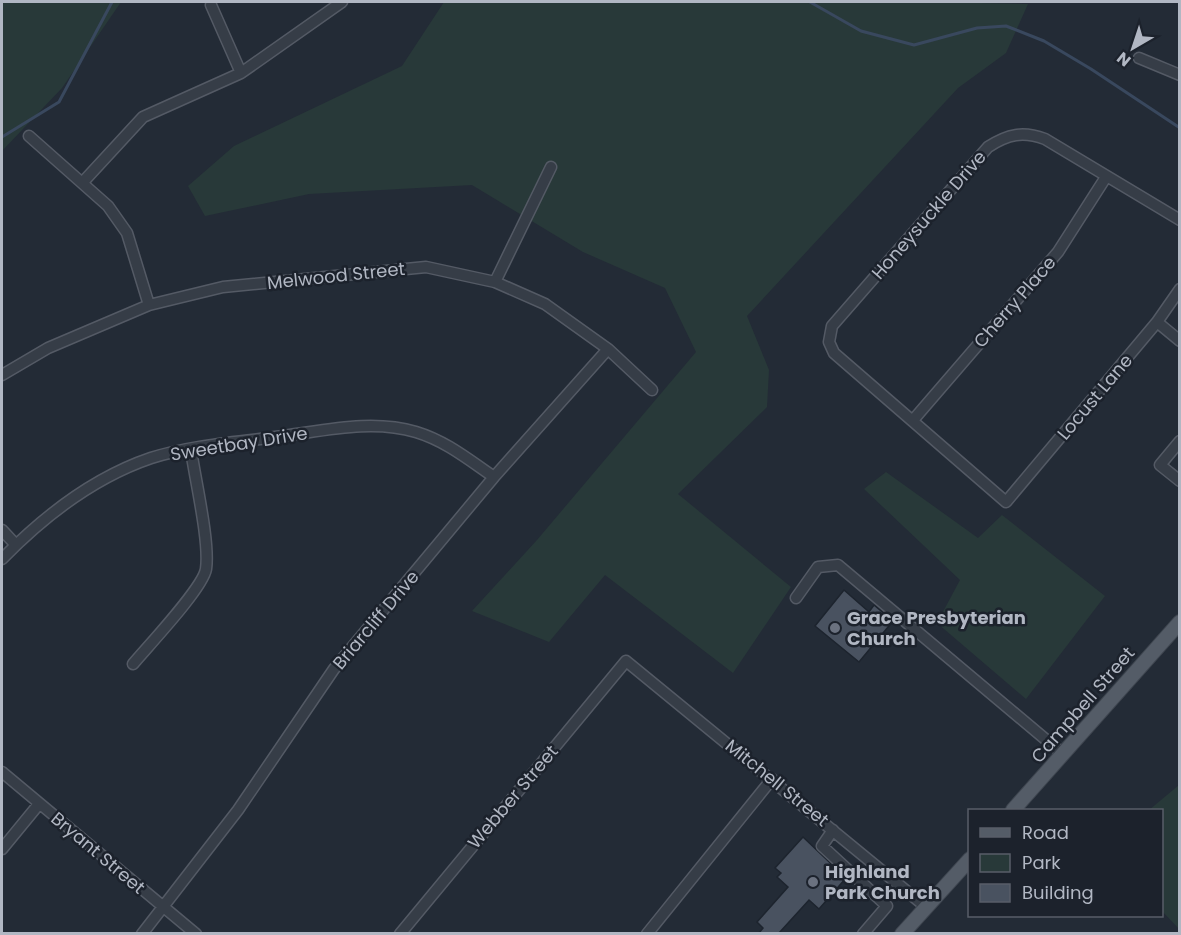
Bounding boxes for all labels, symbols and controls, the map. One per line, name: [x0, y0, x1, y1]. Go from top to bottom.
north arrow: [1103, 18, 1163, 78]
text: N: [1112, 47, 1136, 72]
street label: Honeysuckle Drive: [866, 145, 992, 285]
street label: Cherry Place: [968, 250, 1061, 353]
street label: Melwood Street: [266, 256, 406, 295]
street label: Locust Lane: [1051, 348, 1138, 445]
street label: Sweetbay Drive: [169, 420, 309, 467]
street label: Briarcliff Drive: [327, 565, 425, 675]
place label: Grace Presbyterian Church: [847, 605, 1026, 651]
marker: Grace Presbyterian Church: [828, 621, 842, 635]
street label: Campbell Street: [1025, 641, 1140, 768]
street label: Mitchell Street: [720, 733, 834, 832]
street label: Webber Street: [462, 739, 563, 854]
street label: Bryant Street: [46, 806, 151, 899]
legend: [968, 809, 1163, 917]
text: Road: [1022, 820, 1069, 845]
text: Park: [1022, 850, 1061, 875]
place label: Highland Park Church: [825, 859, 940, 905]
marker: Highland Park Church: [806, 875, 820, 889]
text: Building: [1022, 880, 1094, 905]

